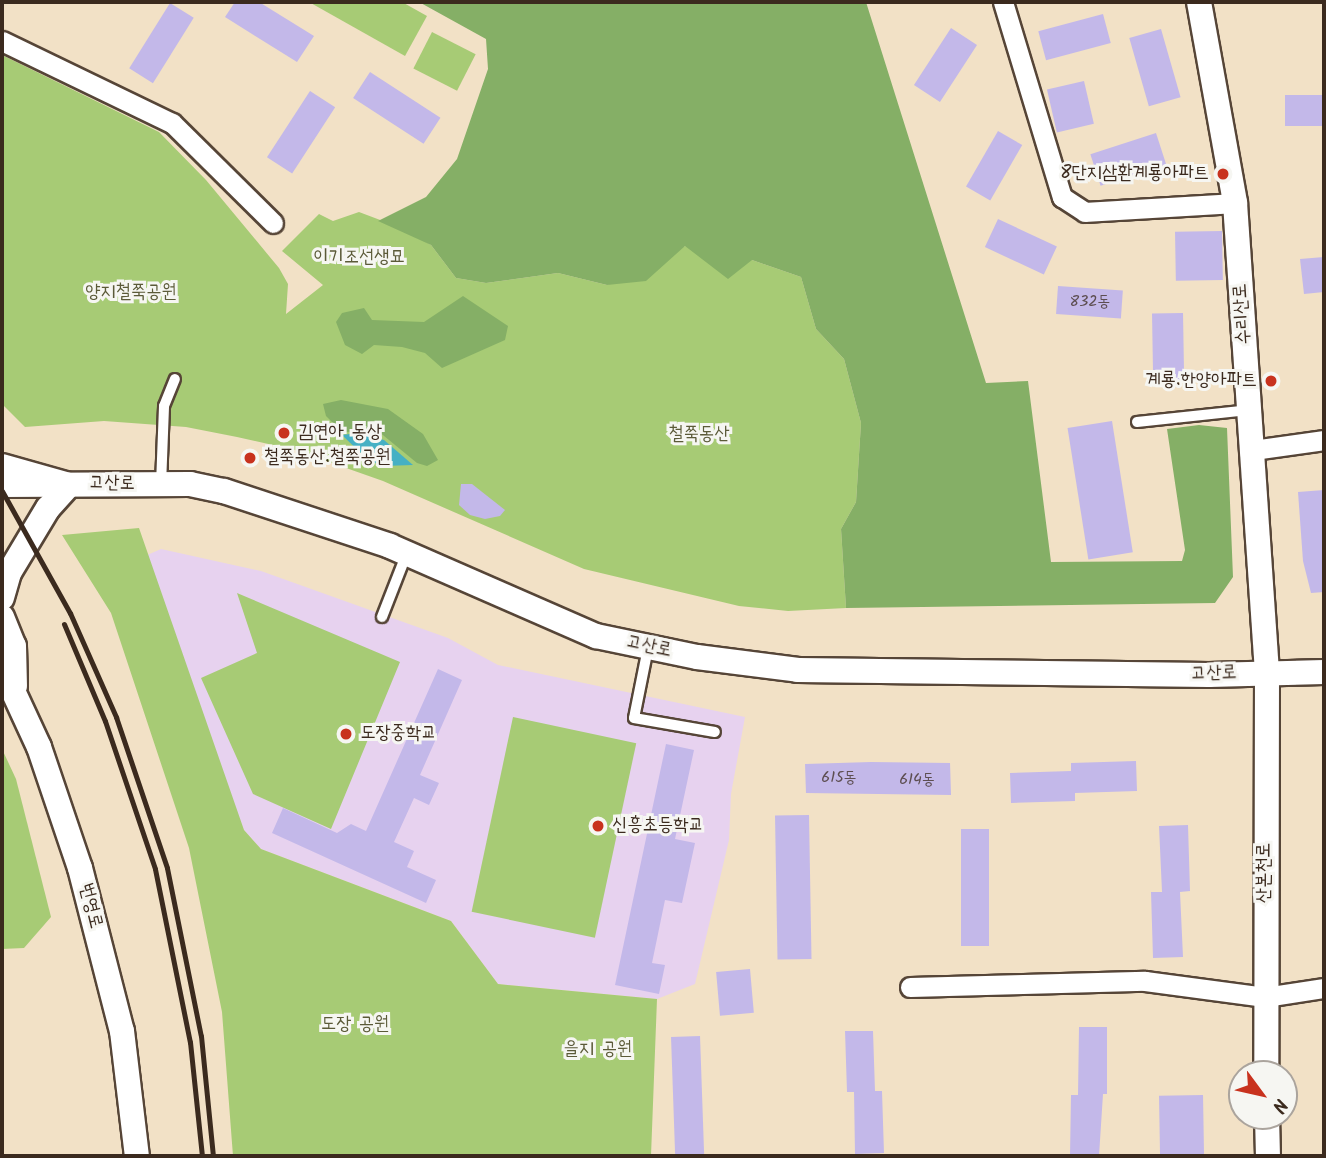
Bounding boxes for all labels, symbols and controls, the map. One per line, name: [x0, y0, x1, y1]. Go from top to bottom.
place label: 8단지삼환계룡아파트: [1060, 163, 1209, 185]
marker: 8단지삼환계룡아파트: [1215, 166, 1231, 182]
park label: 이기조선생묘: [313, 247, 405, 269]
park label: 양지철쭉공원: [85, 282, 177, 304]
street label: 수리산로: [1229, 283, 1257, 345]
house number: 832동: [1070, 292, 1110, 312]
place label: 계룡.한양아파트: [1145, 370, 1257, 392]
marker: 계룡.한양아파트: [1263, 373, 1279, 389]
place label: 김연아 동상: [298, 422, 382, 444]
park label: 철쭉동산: [668, 424, 730, 446]
marker: 김연아 동상: [276, 425, 292, 441]
place label: 철쭉동산.철쭉공원: [264, 447, 391, 469]
marker: 철쭉동산.철쭉공원: [242, 450, 258, 466]
street label: 고산로: [89, 472, 135, 496]
street label: 고산로: [624, 631, 674, 663]
street label: 고산로: [1191, 662, 1237, 686]
place label: 도장중학교: [360, 723, 436, 745]
marker: 도장중학교: [338, 726, 354, 742]
house number: 615동: [821, 768, 857, 788]
house number: 614동: [899, 770, 935, 790]
place label: 신흥초등학교: [612, 815, 704, 837]
marker: 신흥초등학교: [590, 818, 606, 834]
street label: 산본천로: [1254, 842, 1276, 904]
street label: 번영로: [73, 881, 107, 931]
park label: 도장 공원: [321, 1014, 389, 1036]
park label: 을지 공원: [564, 1039, 632, 1061]
north arrow: [1228, 1060, 1298, 1130]
text: N: [1263, 1092, 1295, 1119]

